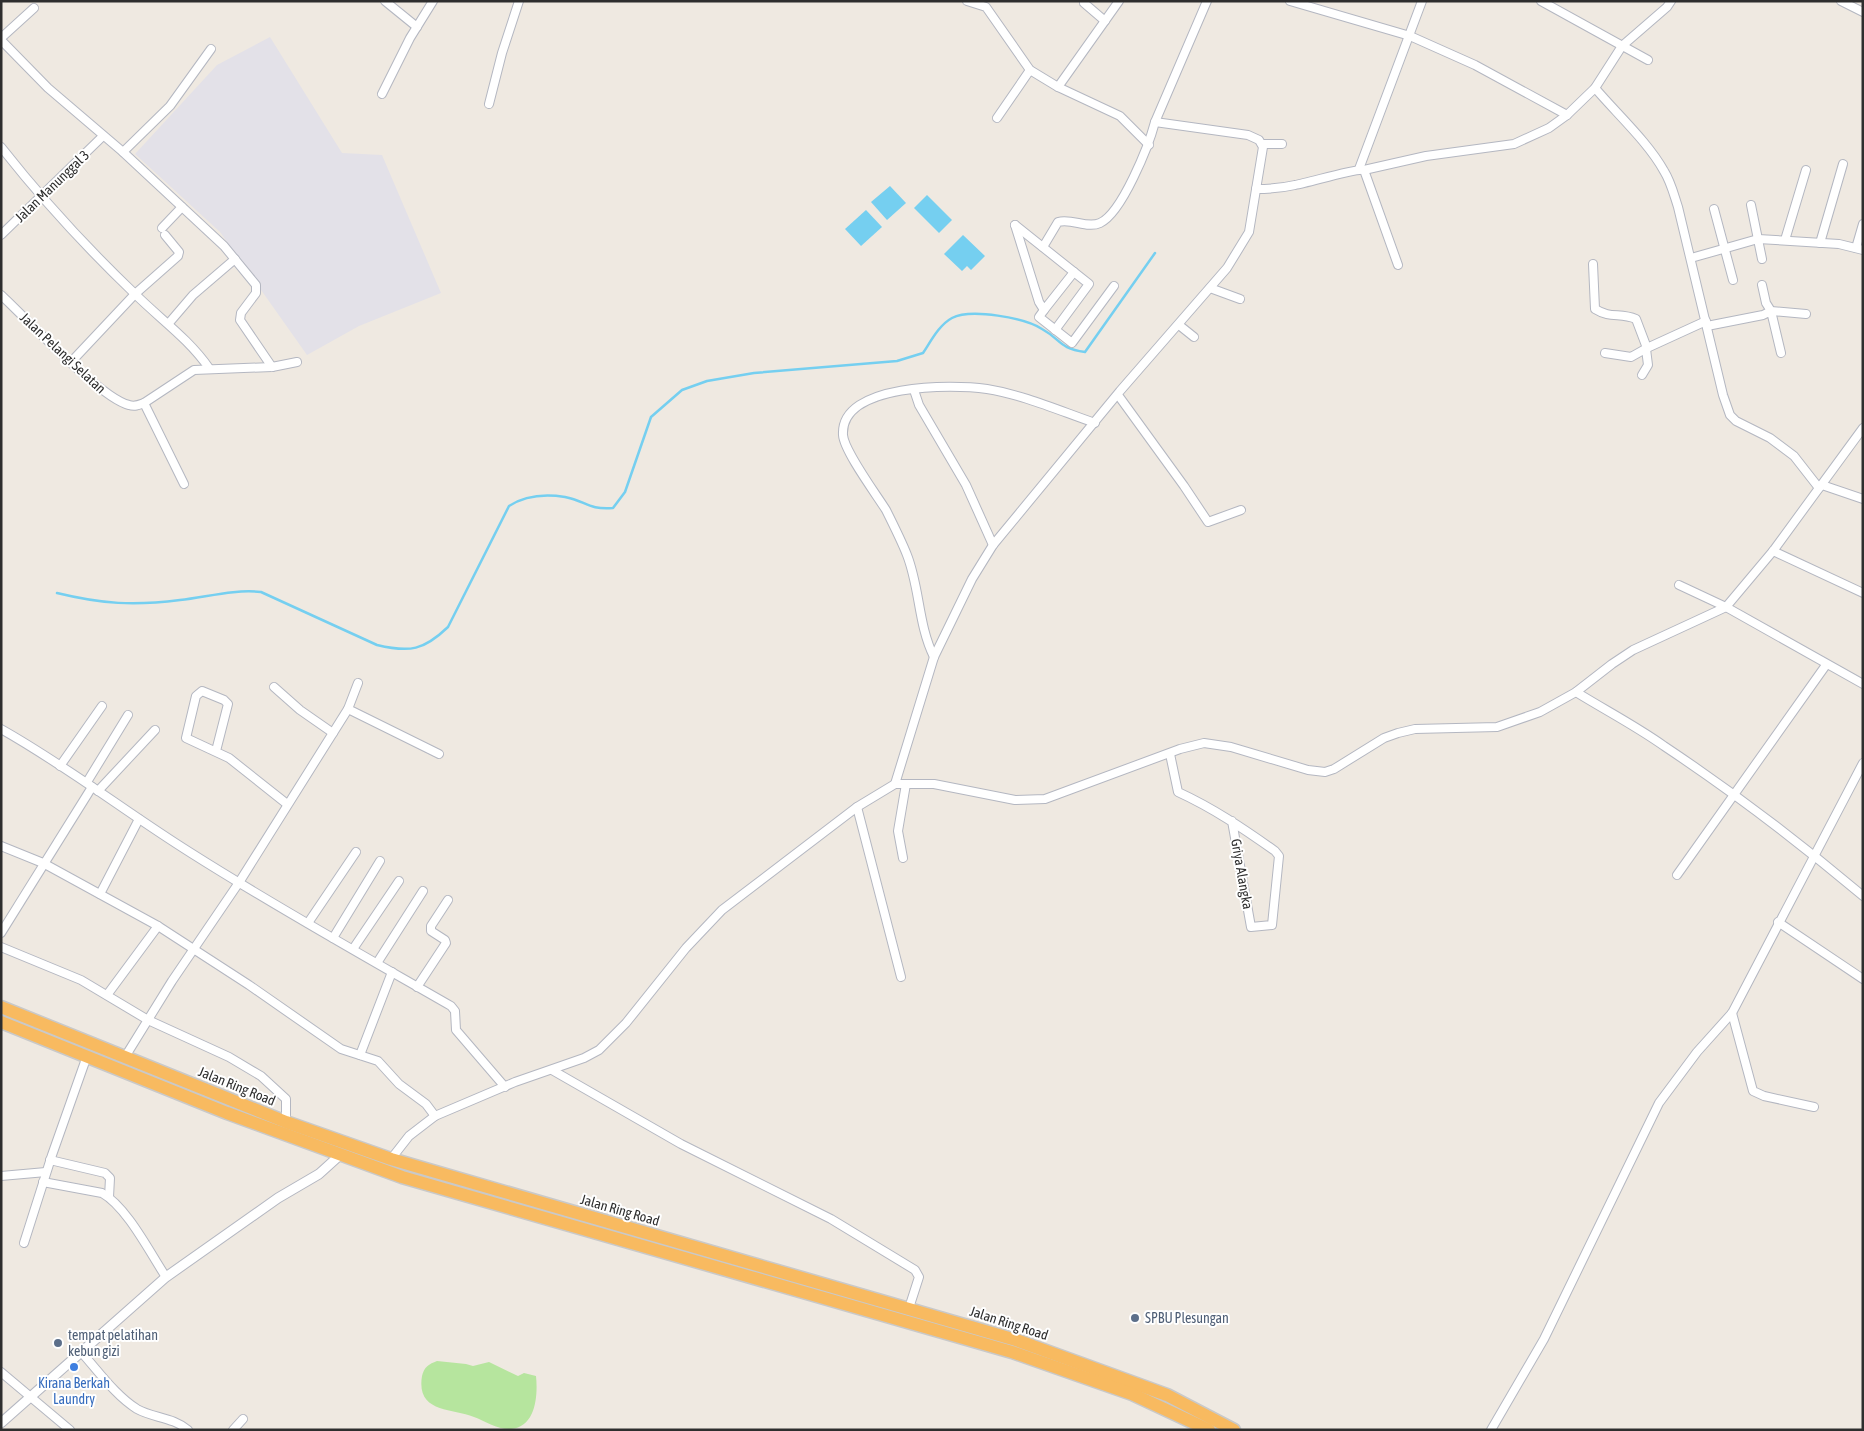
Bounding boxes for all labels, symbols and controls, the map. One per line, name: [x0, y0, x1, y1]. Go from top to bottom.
street label: Jalan Manunggal 3: [12, 147, 92, 225]
street label: Jalan Pelangi Selatan: [17, 309, 109, 397]
street label: Griya Alangka: [1228, 837, 1256, 911]
street label: Jalan Ring Road: [196, 1063, 278, 1109]
street label: Jalan Ring Road: [579, 1191, 661, 1229]
street label: Jalan Ring Road: [968, 1303, 1050, 1343]
place label: SPBU Plesungan: [1145, 1310, 1229, 1326]
marker: SPBU Plesungan: [1129, 1312, 1141, 1324]
place label: tempat pelatihan kebun gizi: [68, 1327, 158, 1359]
marker: tempat pelatihan kebun gizi: [52, 1337, 64, 1349]
marker: Kirana Berkah Laundry: [68, 1361, 80, 1373]
place label: Kirana Berkah Laundry: [38, 1375, 110, 1407]

